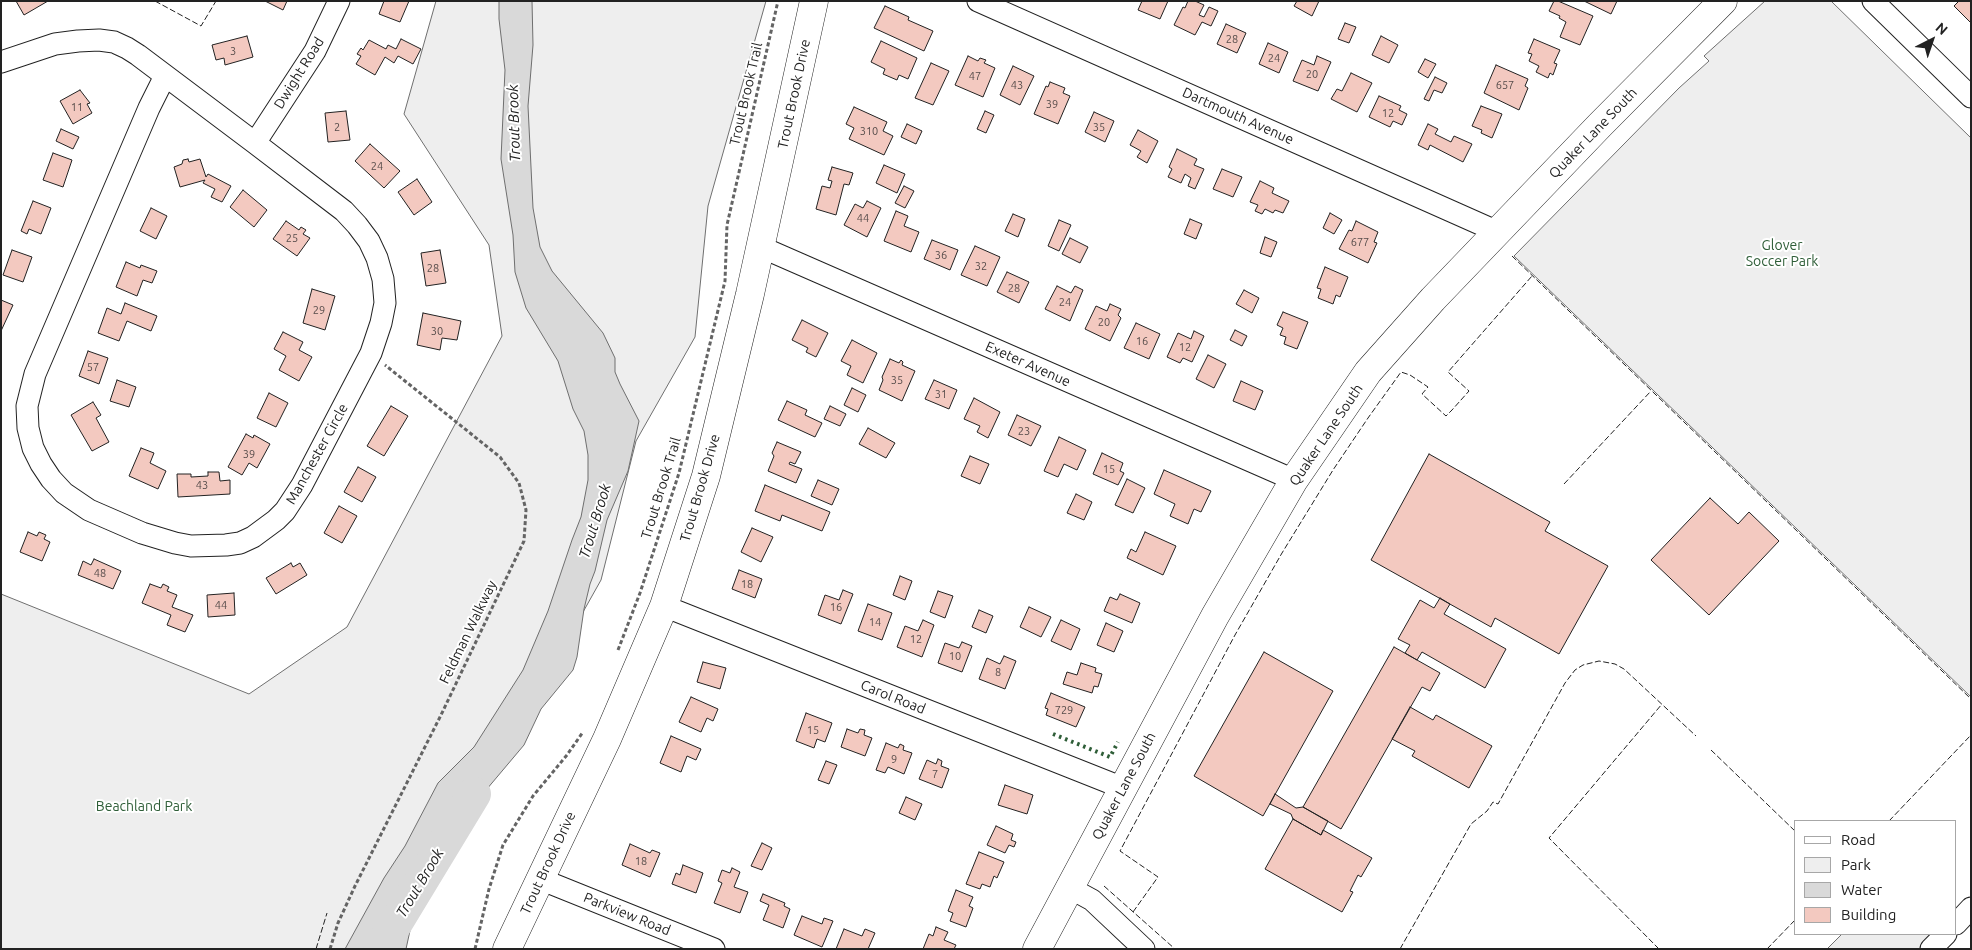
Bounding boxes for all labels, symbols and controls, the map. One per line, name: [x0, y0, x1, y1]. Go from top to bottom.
north arrow: [1907, 15, 1957, 65]
text: N: [1933, 19, 1951, 38]
house number: 28: [1226, 32, 1238, 46]
street label: Dwight Road: [270, 34, 328, 112]
street label: Trout Brook Drive: [774, 38, 814, 150]
street label: Trout Brook Trail: [726, 41, 766, 147]
house number: 3: [230, 44, 236, 58]
house number: 24: [1268, 51, 1280, 65]
house number: 20: [1306, 67, 1318, 81]
house number: 47: [969, 69, 981, 83]
house number: 43: [1011, 78, 1023, 92]
house number: 657: [1496, 78, 1514, 92]
water label: Trout Brook: [504, 84, 524, 162]
street label: Dartmouth Avenue: [1180, 84, 1296, 148]
street label: Quaker Lane South: [1545, 84, 1641, 182]
house number: 39: [1046, 97, 1058, 111]
house number: 11: [71, 100, 83, 114]
house number: 12: [1382, 106, 1394, 120]
house number: 2: [334, 120, 340, 134]
house number: 35: [1093, 120, 1105, 134]
house number: 310: [860, 124, 878, 138]
house number: 24: [371, 159, 383, 173]
house number: 44: [857, 211, 869, 225]
house number: 25: [286, 231, 298, 245]
house number: 677: [1351, 235, 1369, 249]
park label: Glover Soccer Park: [1746, 237, 1818, 270]
house number: 36: [935, 248, 947, 262]
house number: 32: [975, 259, 987, 273]
house number: 28: [427, 261, 439, 275]
house number: 28: [1008, 281, 1020, 295]
house number: 24: [1059, 295, 1071, 309]
house number: 29: [313, 303, 325, 317]
house number: 20: [1098, 315, 1110, 329]
house number: 30: [431, 324, 443, 338]
house number: 16: [1136, 334, 1148, 348]
street label: Exeter Avenue: [983, 338, 1073, 390]
house number: 12: [1179, 340, 1191, 354]
house number: 57: [87, 360, 99, 374]
house number: 35: [891, 373, 903, 387]
street label: Quaker Lane South: [1286, 381, 1366, 489]
house number: 31: [935, 387, 947, 401]
street label: Manchester Circle: [282, 401, 352, 507]
house number: 23: [1018, 424, 1030, 438]
street label: Trout Brook Drive: [677, 432, 723, 544]
street label: Trout Brook Trail: [638, 435, 684, 541]
house number: 39: [243, 447, 255, 461]
house number: 15: [1103, 462, 1115, 476]
house number: 43: [196, 478, 208, 492]
water label: Trout Brook: [575, 481, 615, 561]
house number: 48: [94, 566, 106, 580]
house number: 18: [741, 577, 753, 591]
street label: Feldman Walkway: [436, 578, 500, 686]
house number: 44: [215, 598, 227, 612]
house number: 16: [830, 600, 842, 614]
house number: 14: [869, 615, 881, 629]
house number: 12: [910, 632, 922, 646]
house number: 10: [949, 649, 961, 663]
house number: 8: [995, 665, 1001, 679]
street label: Carol Road: [858, 676, 928, 718]
house number: 729: [1055, 703, 1073, 717]
house number: 15: [807, 723, 819, 737]
street label: Quaker Lane South: [1089, 729, 1159, 843]
house number: 9: [891, 752, 897, 766]
house number: 7: [932, 767, 938, 781]
park label: Beachland Park: [96, 798, 192, 814]
street label: Trout Brook Drive: [517, 809, 579, 917]
legend: [1794, 820, 1957, 935]
text: Road: [1841, 831, 1876, 848]
water label: Trout Brook: [392, 845, 448, 921]
house number: 18: [635, 854, 647, 868]
text: Park: [1841, 856, 1871, 873]
text: Water: [1841, 881, 1882, 898]
street label: Parkview Road: [581, 889, 673, 939]
text: Building: [1841, 906, 1896, 923]

